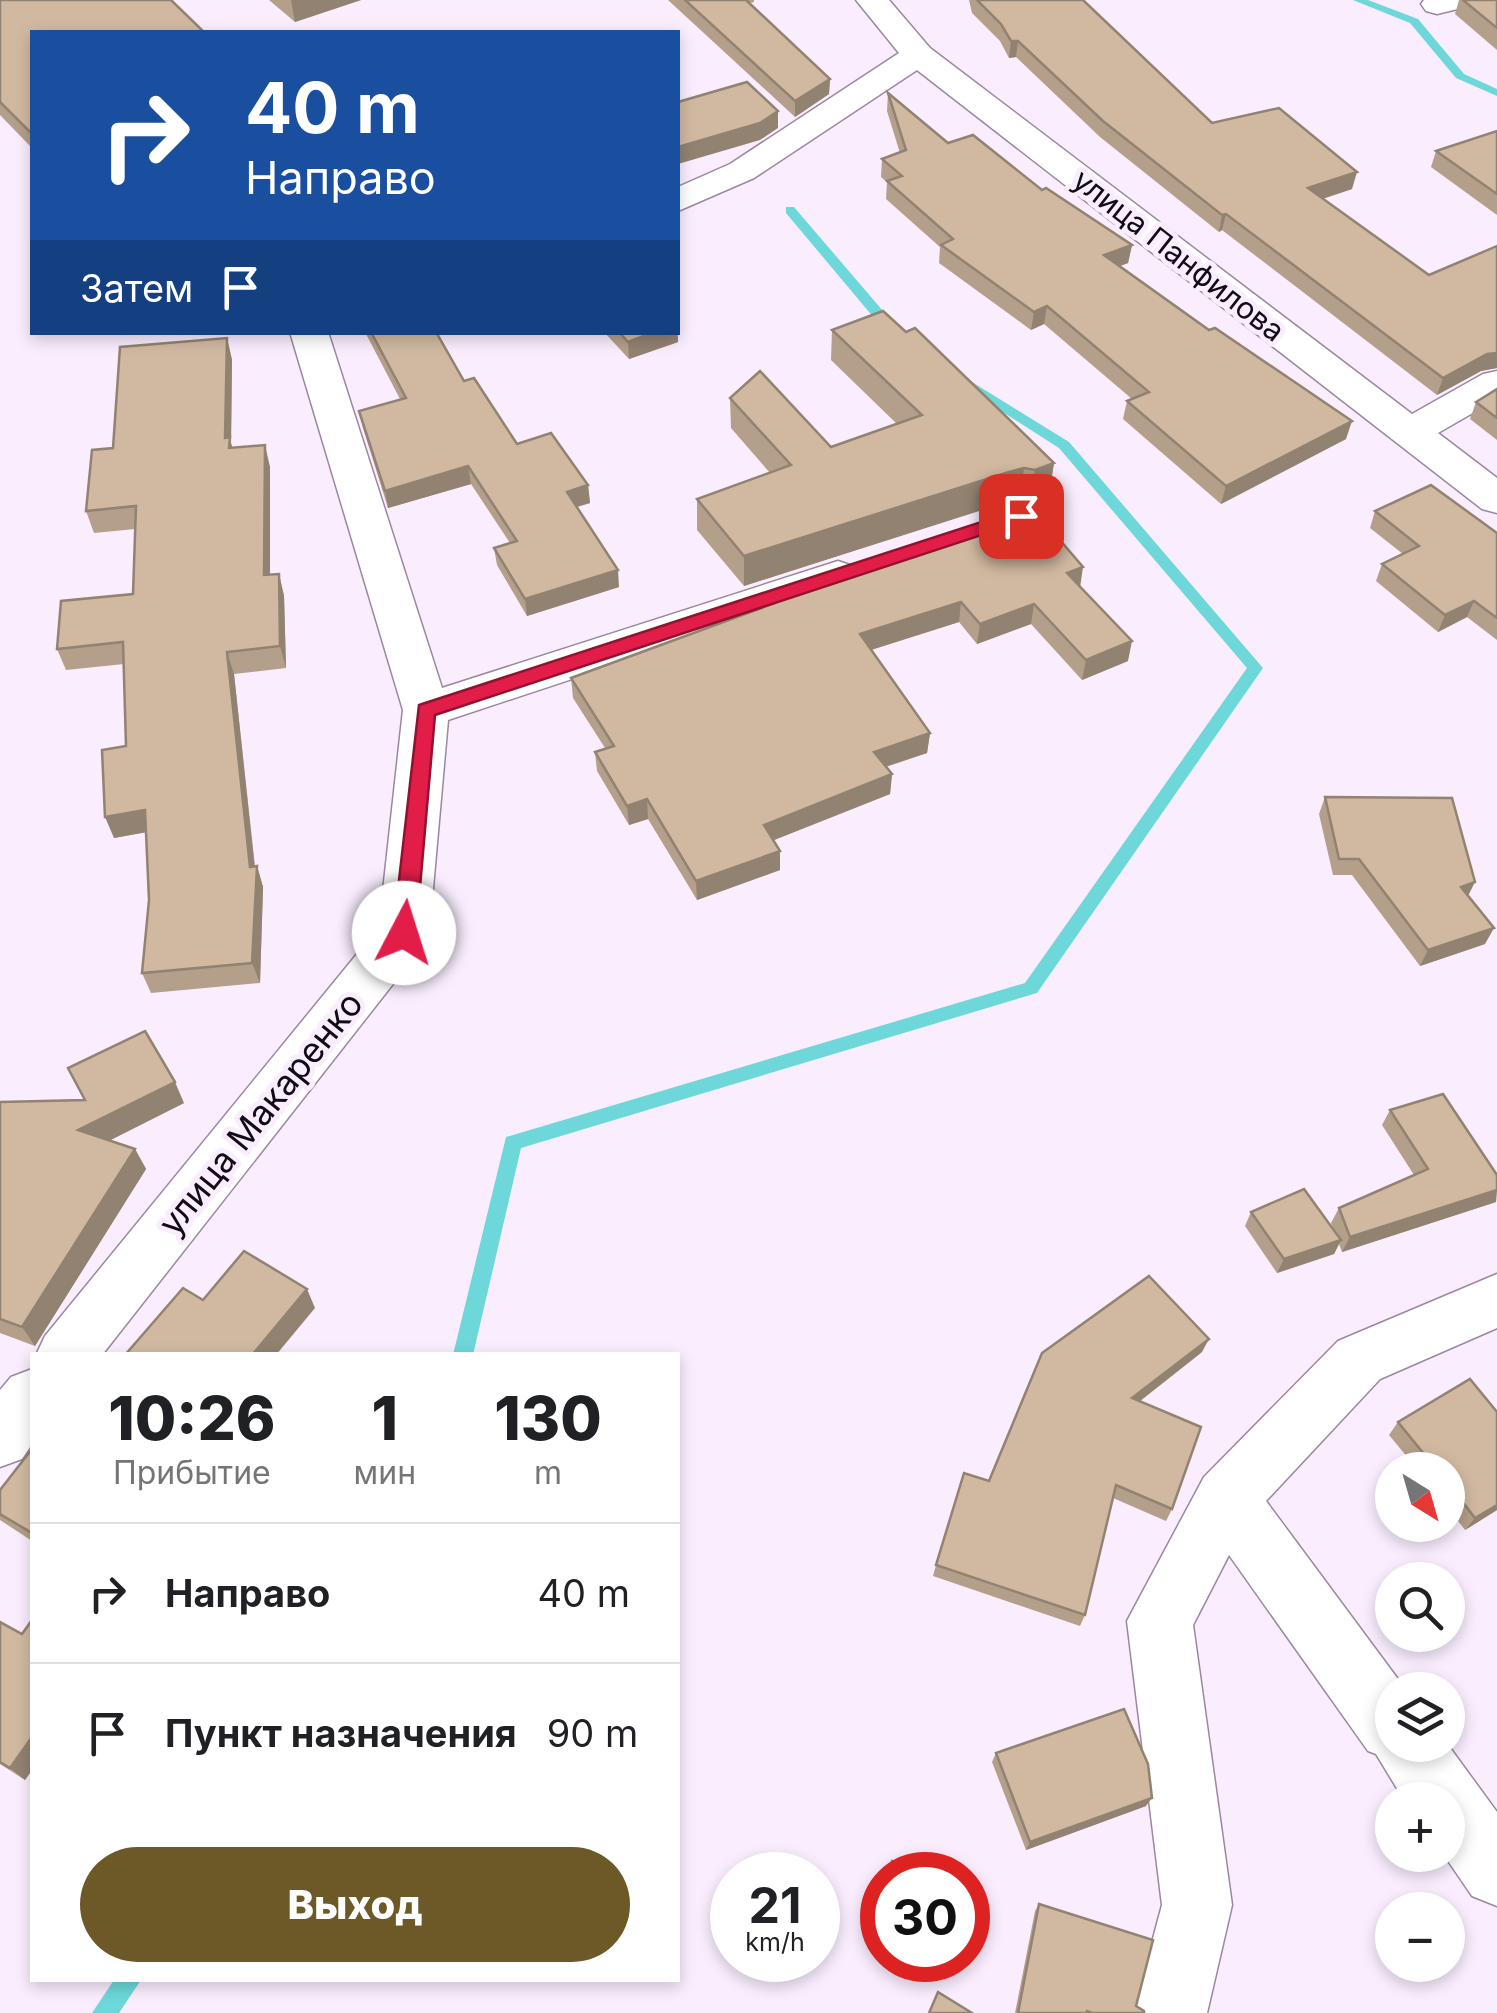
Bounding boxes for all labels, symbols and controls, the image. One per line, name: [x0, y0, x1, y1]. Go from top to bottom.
text: 40 m: [245, 65, 420, 150]
icon: right: [80, 70, 210, 200]
text: Направо: [245, 150, 436, 205]
street label: улица Панфилова: [1066, 161, 1292, 349]
icon: arrive: [213, 260, 268, 315]
text: Затем: [80, 265, 193, 311]
pin: [979, 474, 1064, 559]
icon: arrive: [994, 489, 1049, 544]
position arrow: [352, 881, 456, 985]
street label: улица Макаренко: [149, 983, 371, 1243]
text: 10:26: [108, 1382, 275, 1454]
text: 1: [372, 1382, 398, 1454]
text: 130: [494, 1382, 602, 1454]
north arrow: [1375, 1452, 1465, 1542]
map controls: [1375, 1452, 1465, 1982]
text: Прибытие: [113, 1453, 271, 1492]
text: мин: [354, 1453, 416, 1492]
text: m: [534, 1453, 562, 1492]
button: search: [1375, 1562, 1465, 1652]
icon: right: [80, 1566, 135, 1621]
text: Направо: [165, 1570, 330, 1616]
text: 40 m: [538, 1570, 630, 1616]
button: layers: [1375, 1672, 1465, 1762]
icon: arrive: [80, 1706, 135, 1761]
text: Пункт назначения: [165, 1710, 517, 1756]
text: 90 m: [547, 1710, 638, 1756]
button: +: [1375, 1782, 1465, 1872]
button: Выход: [80, 1847, 630, 1962]
speed limit sign: 30: [860, 1852, 990, 1982]
text: 21: [748, 1875, 802, 1935]
button: −: [1375, 1892, 1465, 1982]
text: km/h: [745, 1927, 805, 1957]

